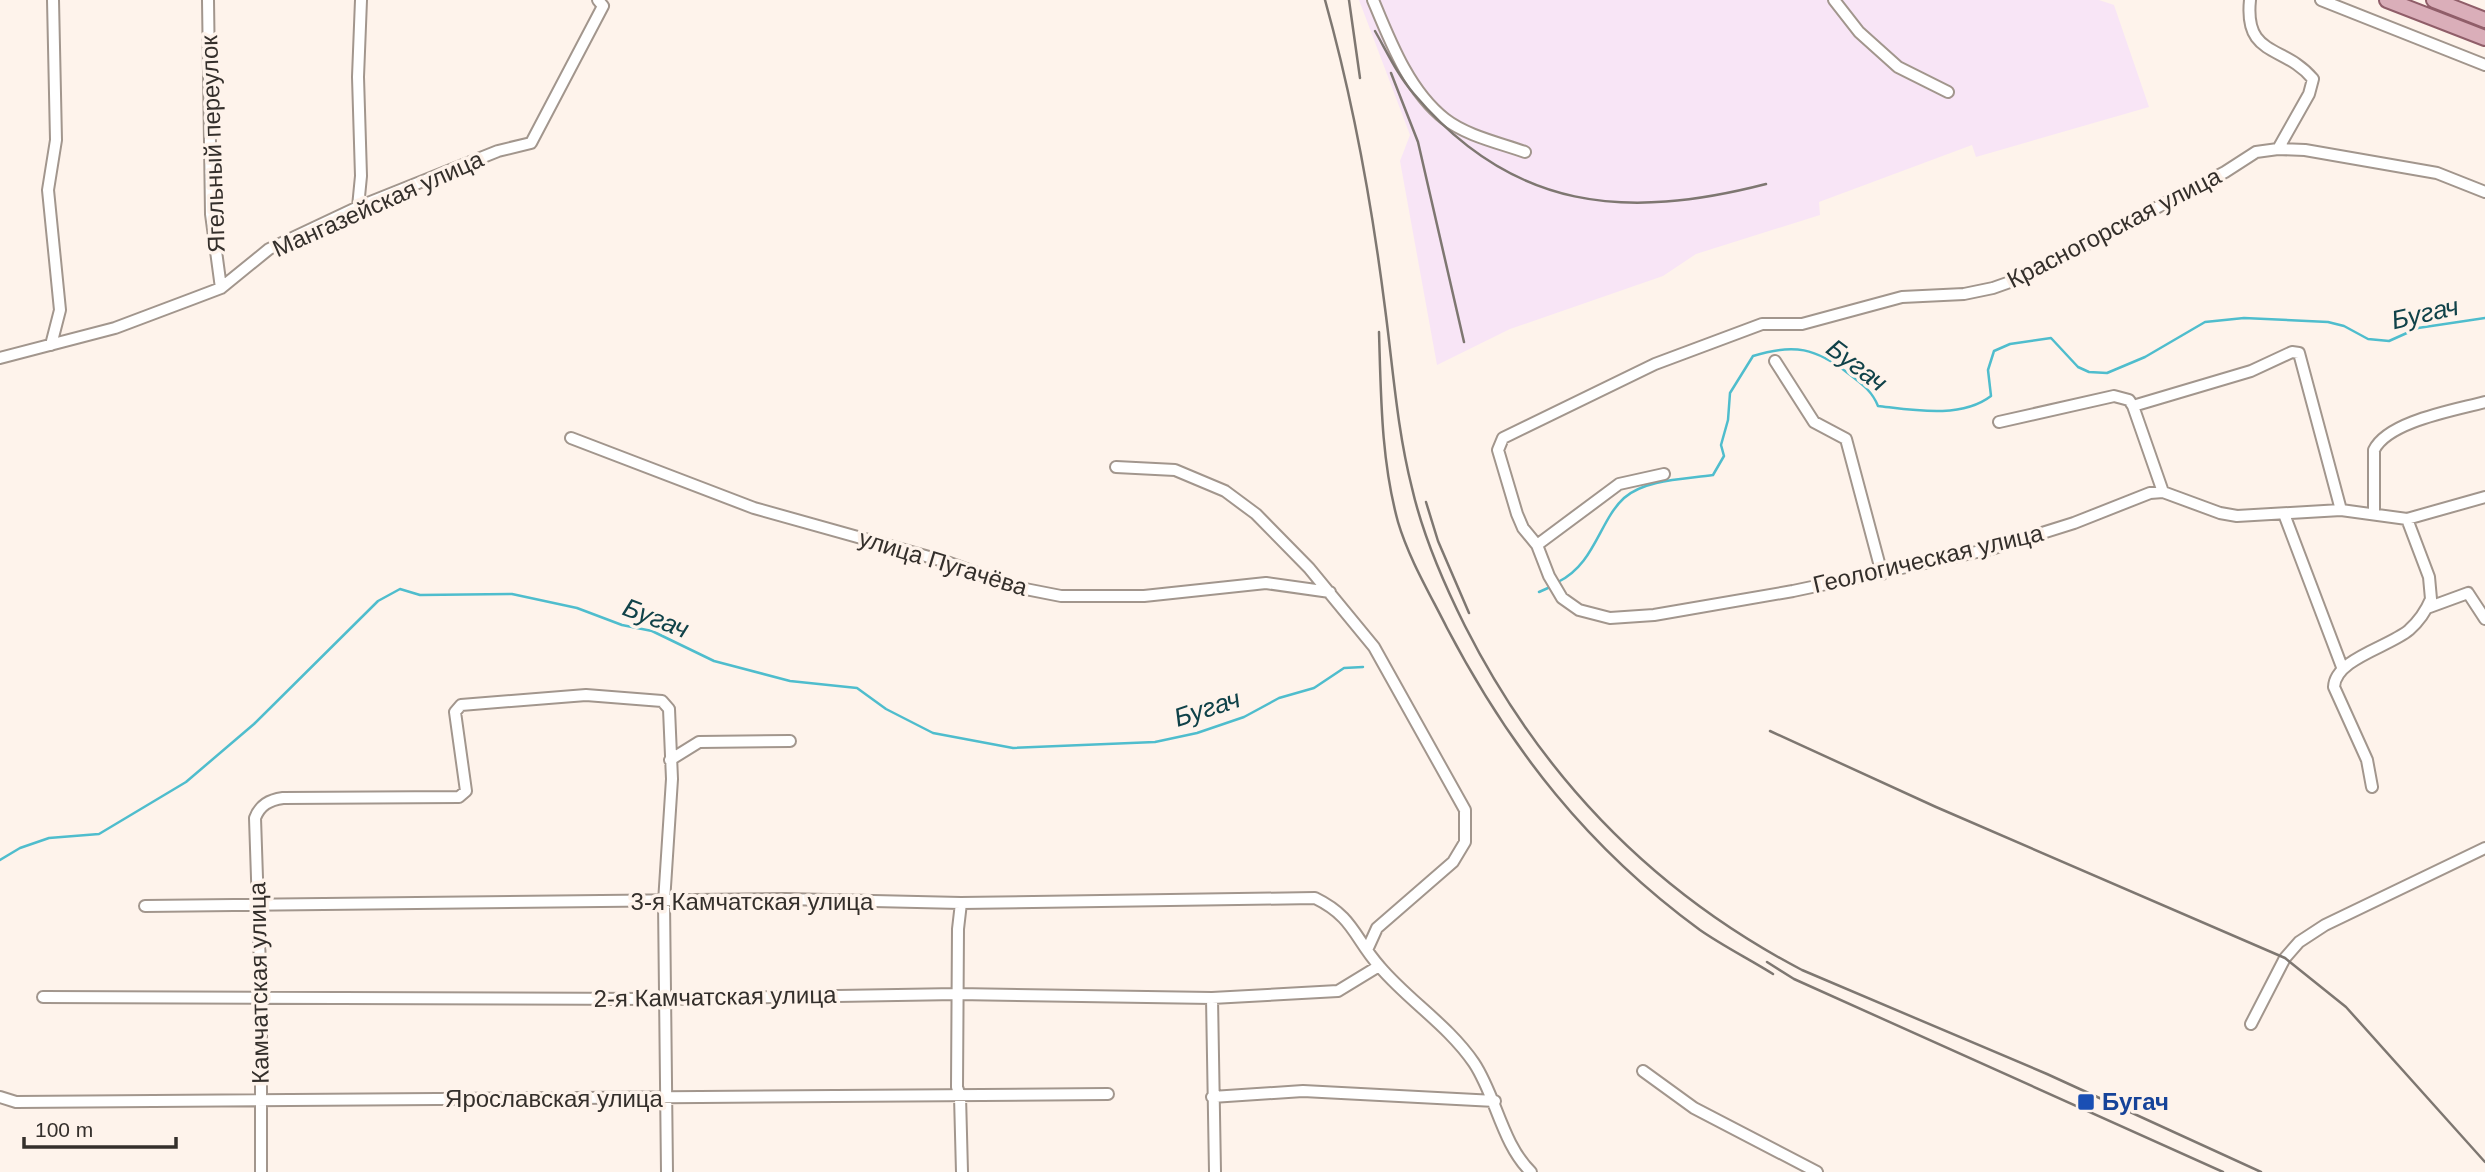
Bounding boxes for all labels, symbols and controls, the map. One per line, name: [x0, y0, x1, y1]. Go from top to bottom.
street label: Ягельный переулок: [195, 34, 230, 253]
street label: Мангазейская улица: [268, 145, 488, 262]
street label: Красногорская улица: [2002, 162, 2226, 293]
water label: Бугач: [2388, 291, 2462, 335]
water label: Бугач: [1821, 333, 1893, 397]
street label: Геологическая улица: [1810, 519, 2046, 598]
street label: улица Пугачёва: [856, 524, 1031, 601]
water label: Бугач: [619, 592, 693, 644]
water label: Бугач: [1170, 683, 1244, 733]
street label: Камчатская улица: [243, 881, 274, 1084]
street label: 3-я Камчатская улица: [631, 888, 874, 915]
street label: 2-я Камчатская улица: [593, 981, 837, 1012]
street label: Ярославская улица: [445, 1085, 664, 1112]
place label: Бугач: [2102, 1088, 2169, 1115]
marker: Бугач: [2076, 1092, 2096, 1112]
scale bar: [24, 1106, 177, 1150]
text: 100 m: [35, 1118, 93, 1141]

